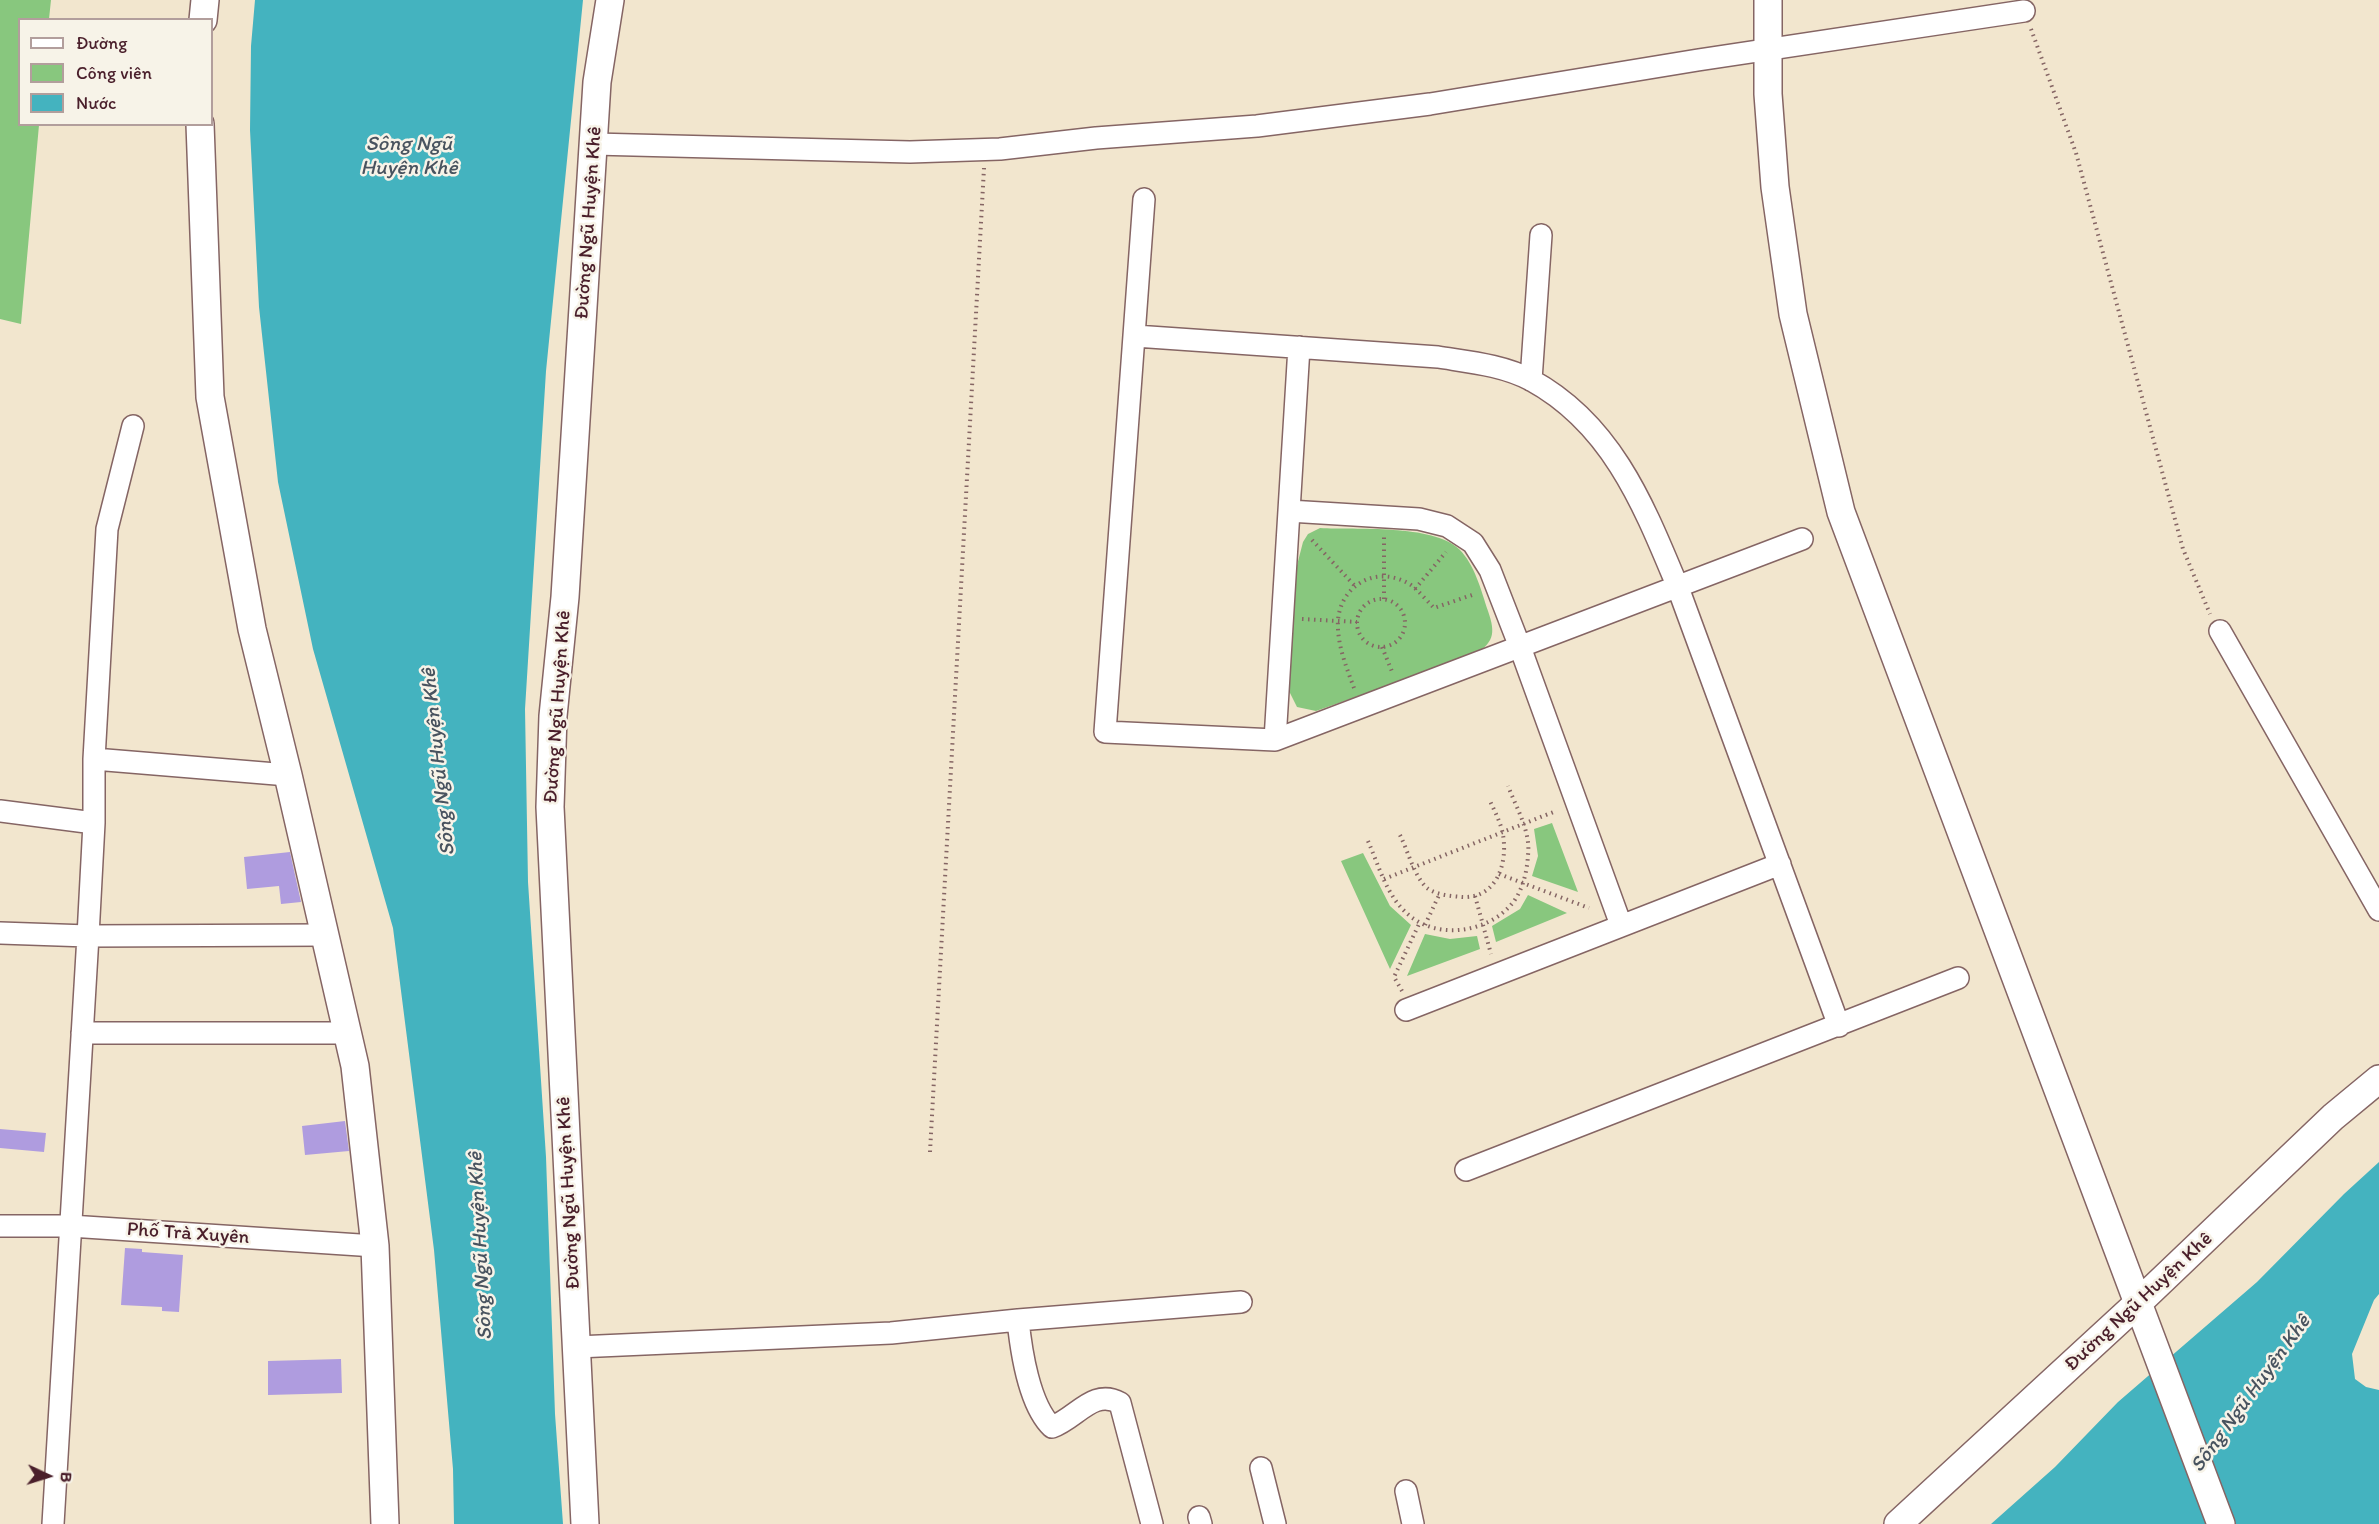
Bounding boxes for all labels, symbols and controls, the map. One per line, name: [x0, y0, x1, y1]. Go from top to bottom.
legend: [18, 18, 213, 126]
text: Đường: [76, 32, 127, 54]
text: Công viên: [76, 62, 152, 84]
text: Nước: [76, 92, 116, 114]
street label: Đường Ngũ Huyện Khê: [570, 126, 608, 320]
water label: Sông Ngũ Huyện Khê: [360, 132, 458, 182]
street label: Đường Ngũ Huyện Khê: [539, 610, 577, 804]
water label: Sông Ngũ Huyện Khê: [417, 667, 461, 857]
street label: Đường Ngũ Huyện Khê: [552, 1096, 586, 1290]
water label: Sông Ngũ Huyện Khê: [463, 1151, 499, 1341]
street label: Phố Trà Xuyên: [126, 1218, 250, 1250]
street label: Đường Ngũ Huyện Khê: [2060, 1227, 2218, 1377]
water label: Sông Ngũ Huyện Khê: [2185, 1310, 2317, 1478]
north arrow: [18, 1446, 78, 1506]
text: B: [57, 1471, 76, 1483]

